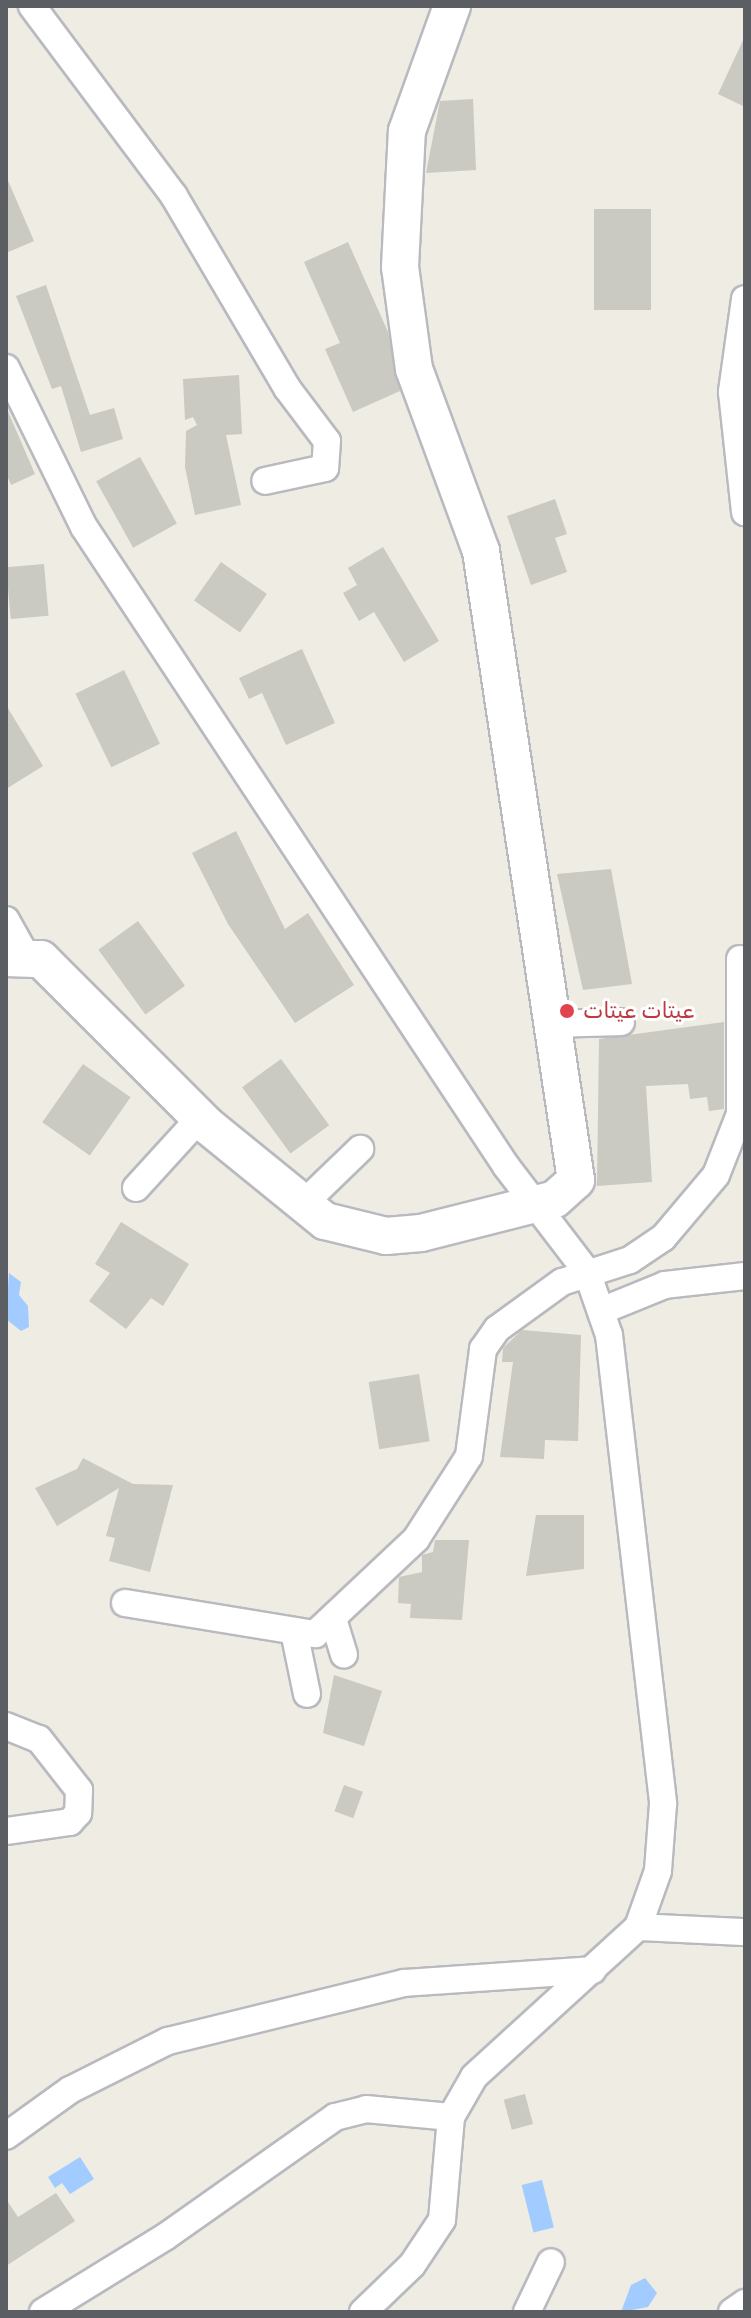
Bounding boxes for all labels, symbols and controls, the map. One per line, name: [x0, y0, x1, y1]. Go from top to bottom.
place label: عيتات عيتات: [583, 998, 694, 1024]
marker: عيتات عيتات: [558, 1002, 576, 1020]

